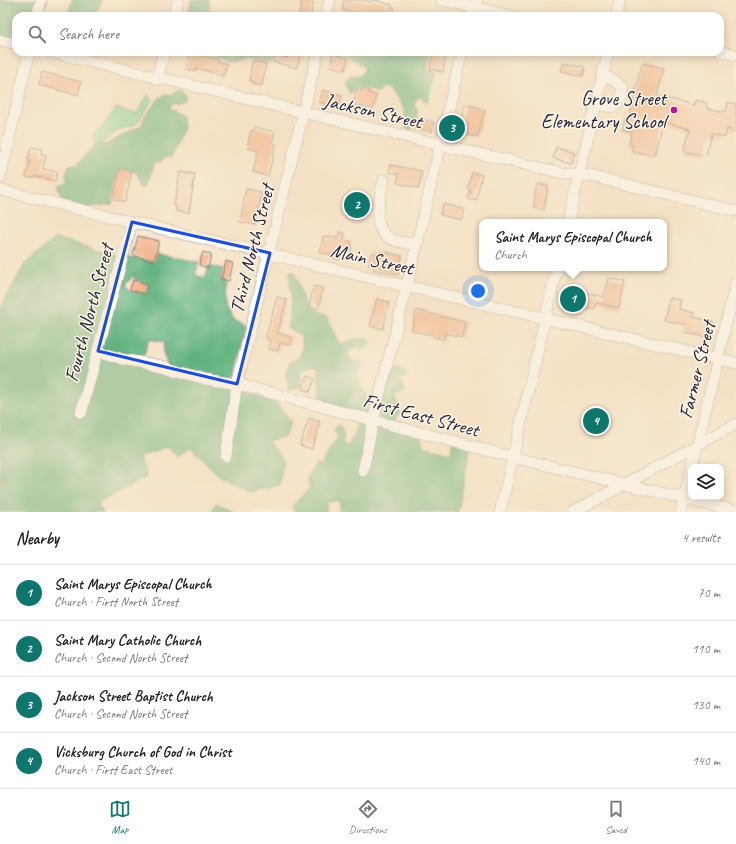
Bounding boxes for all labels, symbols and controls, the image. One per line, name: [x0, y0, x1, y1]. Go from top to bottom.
search box: [12, 12, 724, 56]
icon: search: [26, 23, 48, 45]
text: Search here: [58, 25, 119, 44]
place label: Grove Street Elementary School: [541, 86, 670, 134]
street label: Jackson Street: [321, 87, 427, 135]
marker: Grove Street Elementary School: [669, 105, 679, 115]
pin: 3: [439, 113, 465, 143]
street label: Third North Street: [224, 179, 281, 316]
pin: 2: [344, 190, 370, 220]
popup: [479, 219, 667, 271]
text: Saint Marys Episcopal Church: [494, 228, 652, 247]
street label: Main Street: [328, 237, 418, 281]
street label: Fourth North Street: [59, 238, 120, 384]
text: Church: [494, 247, 527, 263]
your location: [468, 281, 488, 301]
pin: 1: [560, 284, 586, 314]
street label: Farmer Street: [673, 316, 722, 421]
street label: First East Street: [361, 388, 484, 443]
pin: 4: [583, 406, 609, 436]
map controls: [688, 464, 724, 500]
button: layers: [688, 464, 724, 500]
text: Nearby: [16, 528, 59, 549]
text: 4 results: [682, 530, 720, 546]
text: Saint Marys Episcopal Church: [54, 575, 211, 594]
text: 1: [26, 585, 32, 601]
text: 70 m: [698, 585, 720, 601]
text: Church · First North Street: [54, 594, 178, 610]
text: Saint Mary Catholic Church: [54, 631, 201, 650]
text: 2: [26, 641, 32, 657]
text: 110 m: [692, 641, 720, 657]
text: Church · Second North Street: [54, 650, 187, 666]
text: Jackson Street Baptist Church: [54, 687, 213, 706]
text: 3: [26, 697, 32, 713]
text: 130 m: [692, 697, 720, 713]
text: Church · Second North Street: [54, 706, 187, 722]
text: Vicksburg Church of God in Christ: [54, 743, 231, 762]
text: 4: [26, 753, 32, 769]
text: 140 m: [692, 753, 720, 769]
text: Church · First East Street: [54, 762, 172, 778]
tab: Map: [109, 798, 131, 836]
tab: Directions: [349, 798, 387, 836]
tab: Saved: [605, 798, 627, 836]

